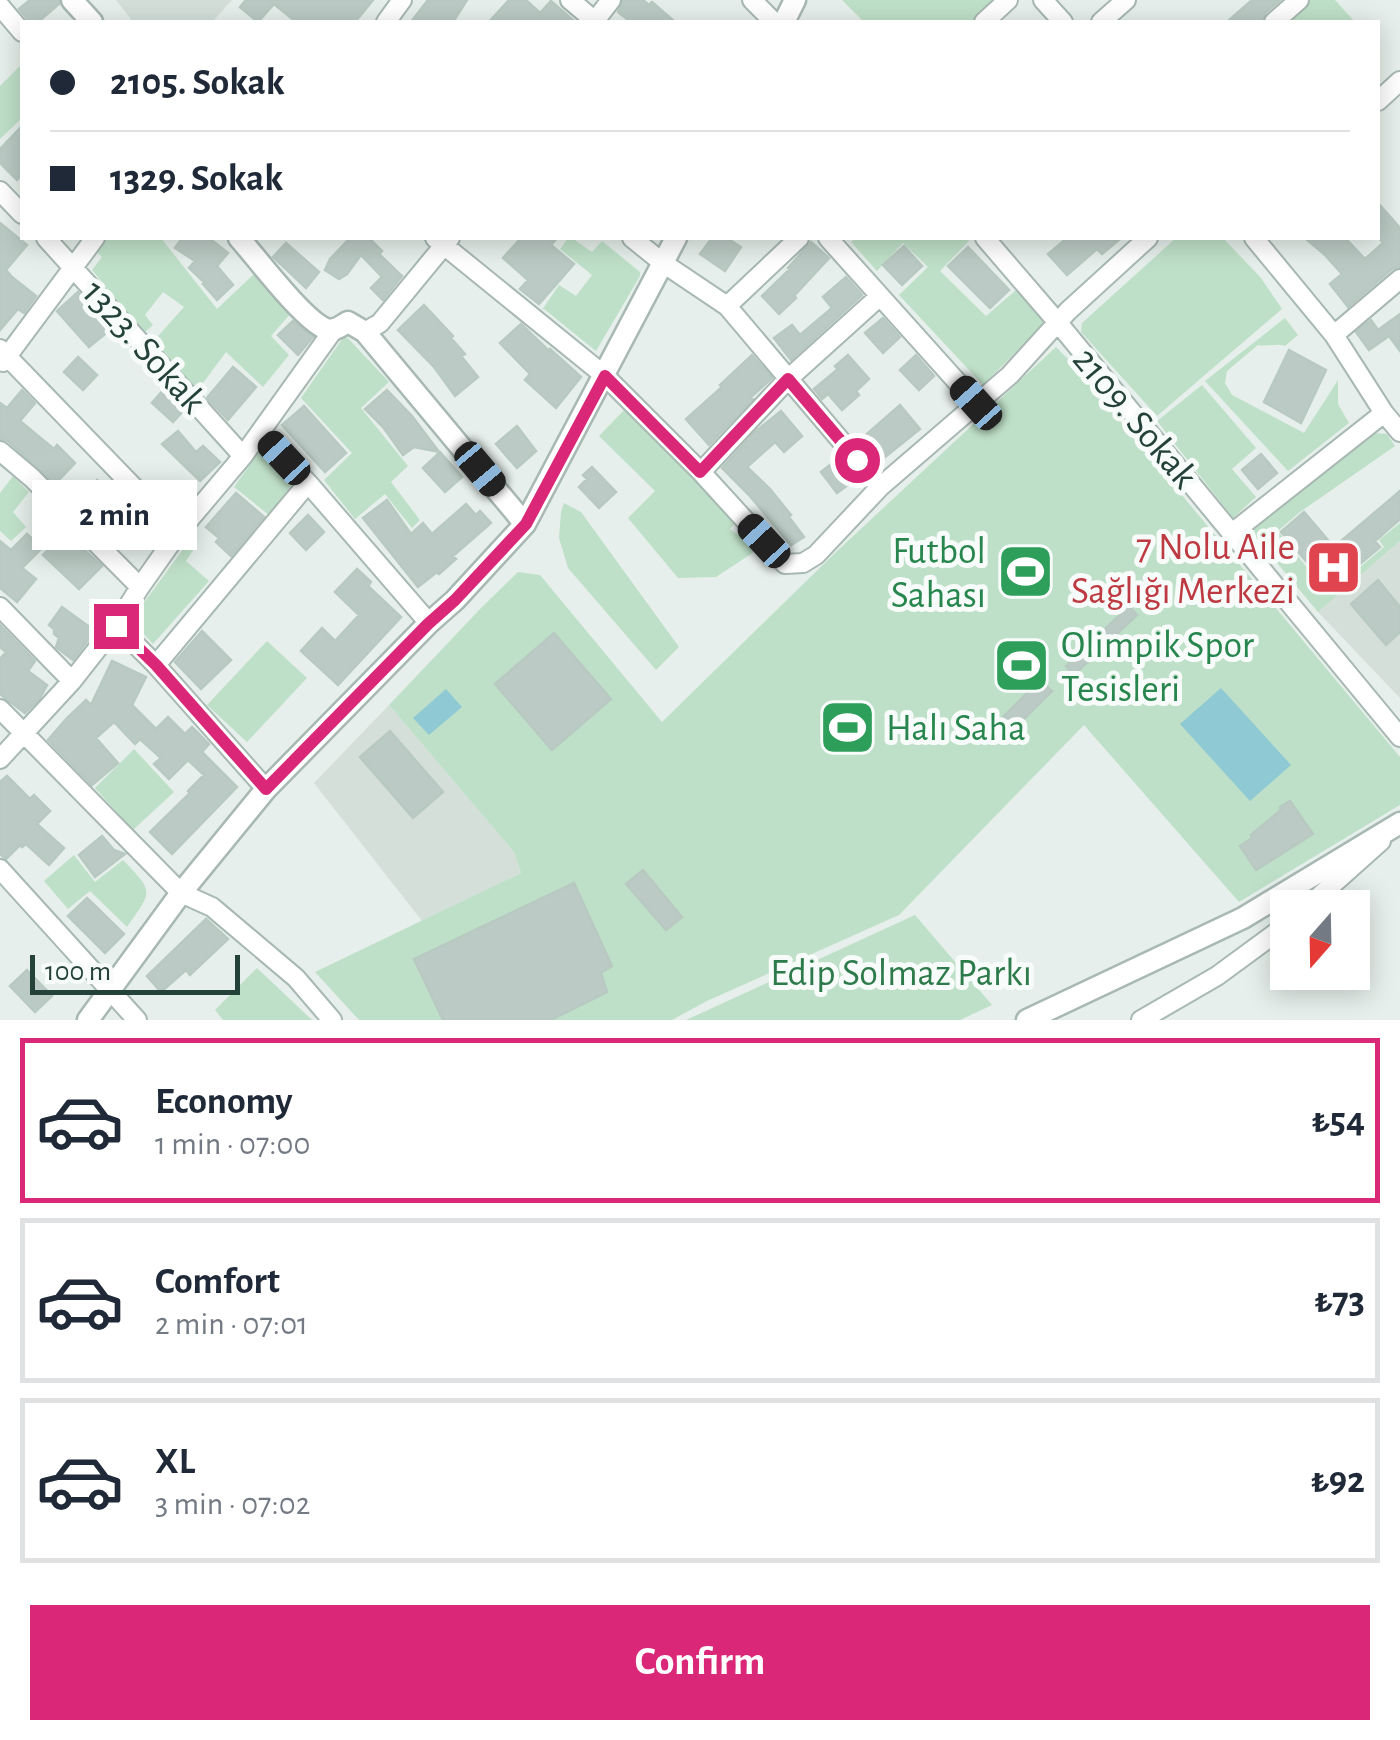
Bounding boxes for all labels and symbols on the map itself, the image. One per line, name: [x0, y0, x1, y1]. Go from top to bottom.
street label: 1323. Sokak: [75, 274, 213, 421]
street label: 2109. Sokak: [1065, 341, 1204, 496]
car: [945, 371, 1007, 435]
car: [253, 426, 315, 490]
car: [449, 436, 511, 502]
route start: [835, 438, 880, 483]
callout: 2 min: [34, 481, 198, 551]
car: [733, 509, 795, 573]
place label: 7 Nolu Aile Sağlığı Merkezi: [1071, 529, 1295, 611]
place label: Futbol Sahası: [891, 533, 986, 615]
hospital icon: 7 Nolu Aile Sağlığı Merkezi: [1304, 538, 1364, 598]
sports icon: Futbol Sahası: [995, 542, 1055, 602]
route end: [94, 604, 139, 649]
place label: Olimpik Spor Tesisleri: [1061, 627, 1255, 709]
sports icon: Olimpik Spor Tesisleri: [992, 636, 1052, 696]
sports icon: Halı Saha: [817, 697, 877, 757]
place label: Halı Saha: [886, 710, 1026, 748]
north arrow: [1270, 890, 1370, 990]
scale bar: [30, 950, 240, 994]
park label: Edip Solmaz Parkı: [770, 955, 1032, 993]

